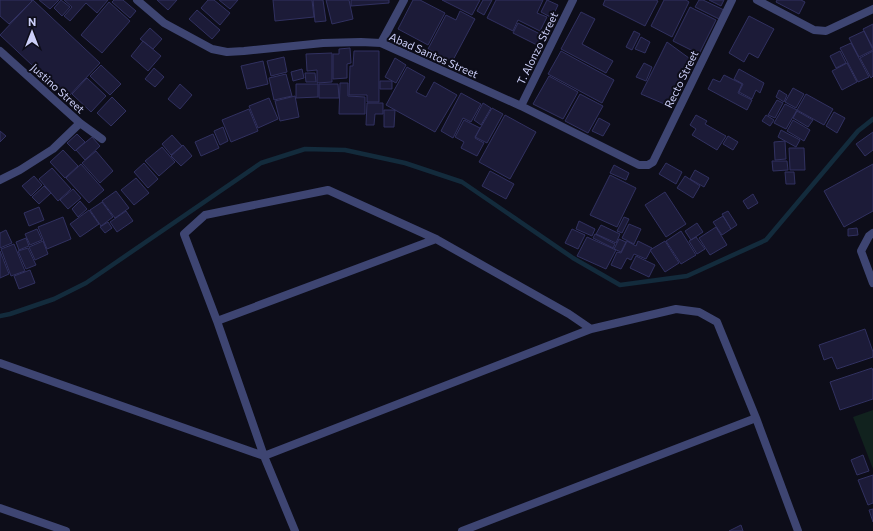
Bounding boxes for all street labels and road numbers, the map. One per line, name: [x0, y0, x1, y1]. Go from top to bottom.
street label: T. Alonzo Street: [514, 9, 560, 87]
street label: Abad Santos Street: [388, 30, 481, 81]
street label: Recto Street: [661, 48, 701, 110]
street label: Justino Street: [28, 61, 88, 117]

